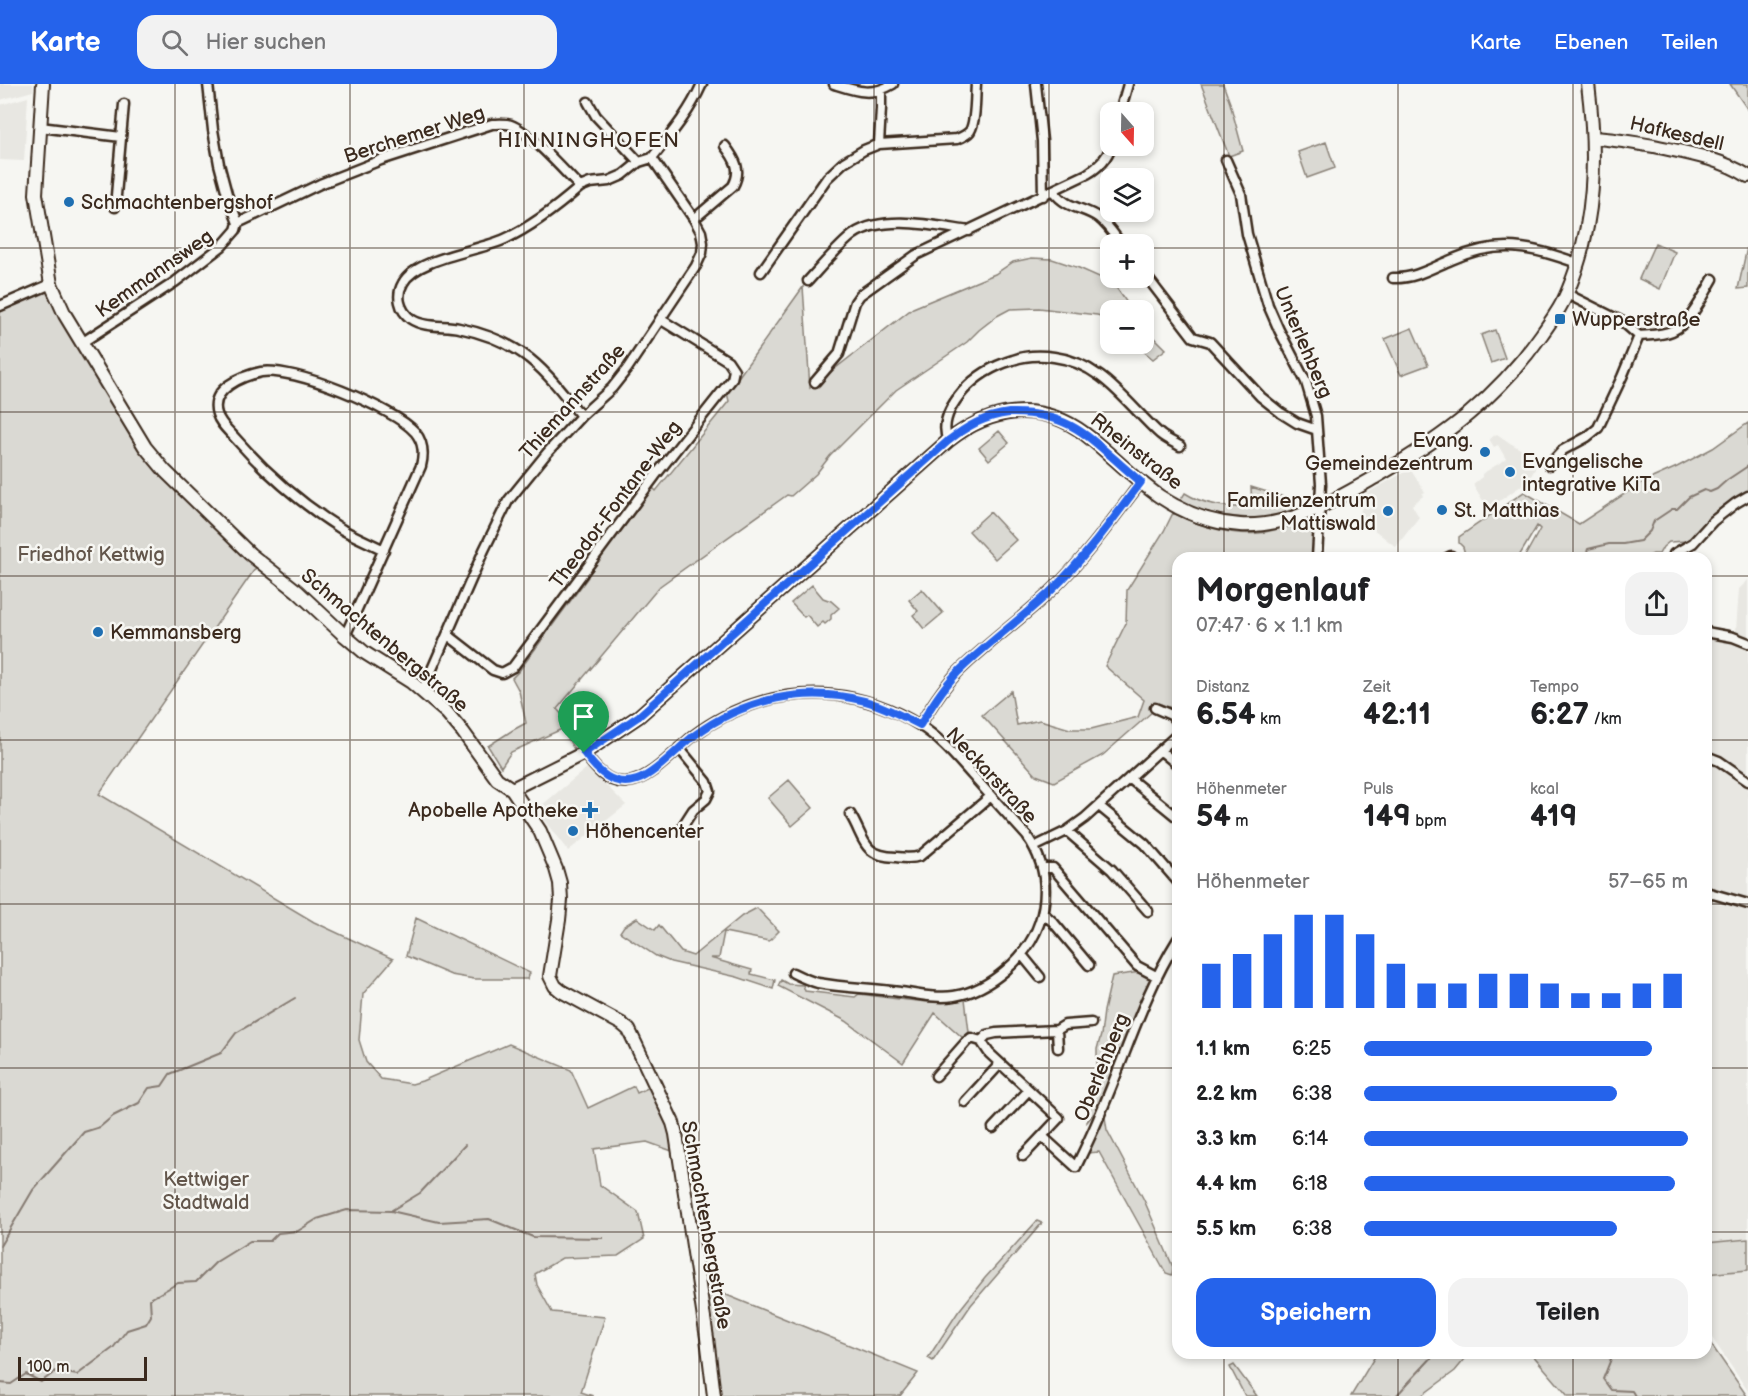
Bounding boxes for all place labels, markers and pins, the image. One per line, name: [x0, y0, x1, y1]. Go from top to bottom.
place label: Schmachtenbergshof: [81, 191, 273, 215]
marker: Schmachtenbergshof: [62, 195, 76, 209]
place label: Wupperstraße: [1572, 308, 1700, 332]
marker: Wupperstraße: [1553, 312, 1567, 326]
place label: Evang. Gemeindezentrum: [1305, 429, 1473, 476]
marker: Evang. Gemeindezentrum: [1478, 445, 1492, 459]
place label: Evangelische integrative KiTa: [1522, 450, 1661, 497]
marker: Evangelische integrative KiTa: [1503, 465, 1517, 479]
place label: Familienzentrum Mattiswald: [1226, 489, 1376, 536]
place label: St. Matthias: [1454, 499, 1559, 523]
marker: St. Matthias: [1435, 503, 1449, 517]
marker: Familienzentrum Mattiswald: [1381, 504, 1395, 518]
place label: Kemmansberg: [110, 621, 242, 645]
marker: Kemmansberg: [91, 625, 105, 639]
pin: [558, 691, 609, 753]
place label: Apobelle Apotheke: [408, 799, 578, 823]
marker: Apobelle Apotheke: [583, 803, 597, 817]
place label: Höhencenter: [585, 820, 704, 844]
marker: Höhencenter: [566, 824, 580, 838]

